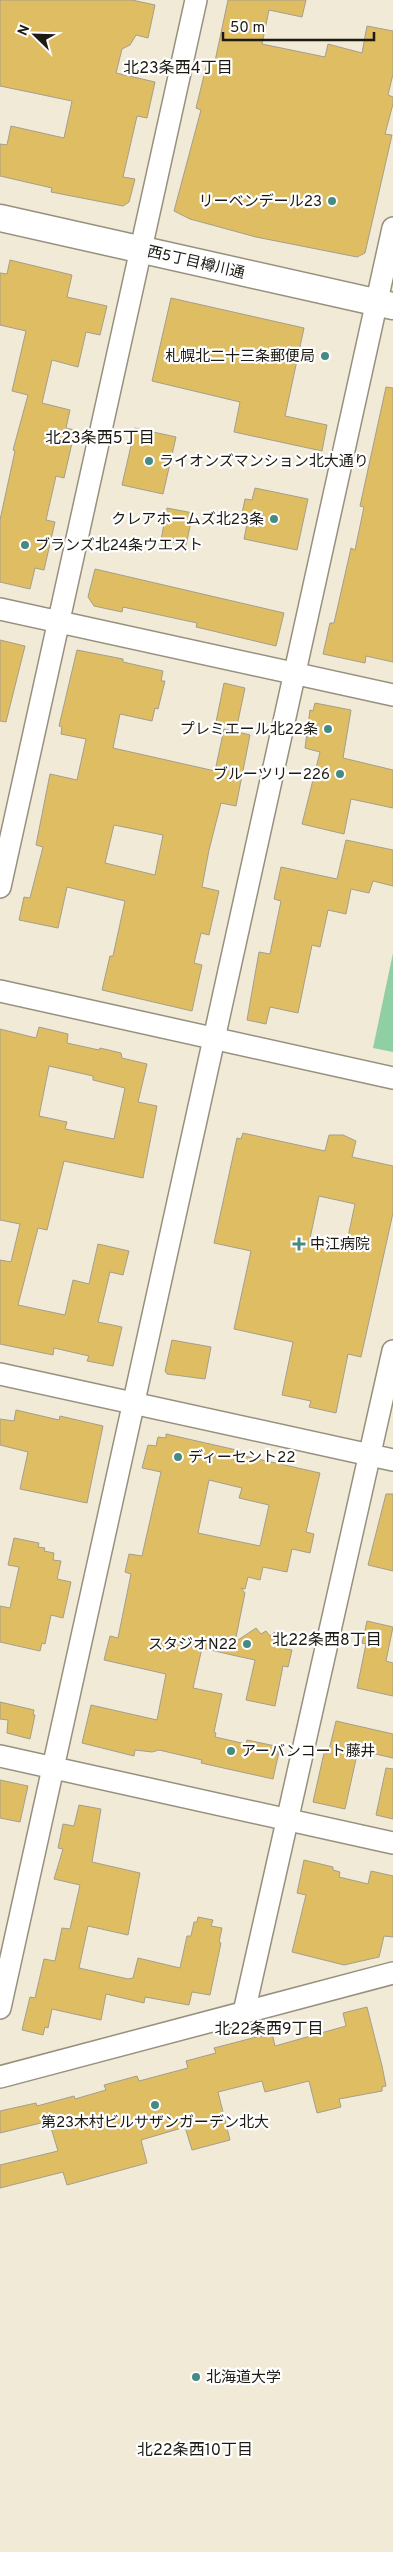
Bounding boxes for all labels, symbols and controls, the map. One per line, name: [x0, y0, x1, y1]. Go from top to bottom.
north arrow: [10, 10, 60, 60]
scale bar: [223, 10, 374, 42]
text: 50 m: [230, 19, 265, 38]
text: N: [15, 23, 34, 38]
district label: 北23条西4丁目: [123, 59, 233, 79]
place label: リーベンデール23: [199, 193, 322, 212]
marker: リーベンデール23: [326, 195, 338, 207]
street label: 西5丁目樽川通: [145, 243, 246, 284]
place label: 札幌北二十三条郵便局: [165, 347, 315, 367]
marker: 札幌北二十三条郵便局: [319, 350, 331, 362]
district label: 北23条西5丁目: [45, 429, 155, 449]
place label: ライオンズマンション北大通り: [159, 452, 369, 472]
marker: ライオンズマンション北大通り: [143, 455, 155, 467]
place label: クレアホームズ北23条: [111, 510, 264, 530]
marker: クレアホームズ北23条: [268, 513, 280, 525]
place label: ブランズ北24条ウエスト: [35, 536, 203, 556]
marker: ブランズ北24条ウエスト: [19, 539, 31, 551]
place label: プレミエール北22条: [180, 720, 318, 740]
marker: プレミエール北22条: [322, 723, 334, 735]
place label: ブルーツリー226: [213, 766, 330, 785]
marker: ブルーツリー226: [334, 768, 346, 780]
place label: 中江病院: [310, 1236, 370, 1255]
marker: 中江病院: [292, 1237, 306, 1251]
place label: ディーセント22: [188, 1449, 295, 1468]
marker: ディーセント22: [172, 1451, 184, 1463]
district label: 北22条西8丁目: [272, 1631, 382, 1651]
place label: スタジオN22: [148, 1636, 237, 1655]
marker: スタジオN22: [241, 1638, 253, 1650]
place label: アーバンコート藤井: [241, 1742, 376, 1762]
marker: アーバンコート藤井: [225, 1745, 237, 1757]
district label: 北22条西9丁目: [214, 2020, 324, 2040]
marker: 第23木村ビルサザンガーデン北大: [149, 2099, 161, 2111]
place label: 第23木村ビルサザンガーデン北大: [41, 2113, 269, 2133]
place label: 北海道大学: [206, 2368, 281, 2388]
marker: 北海道大学: [190, 2371, 202, 2383]
district label: 北22条西10丁目: [137, 2441, 253, 2461]

